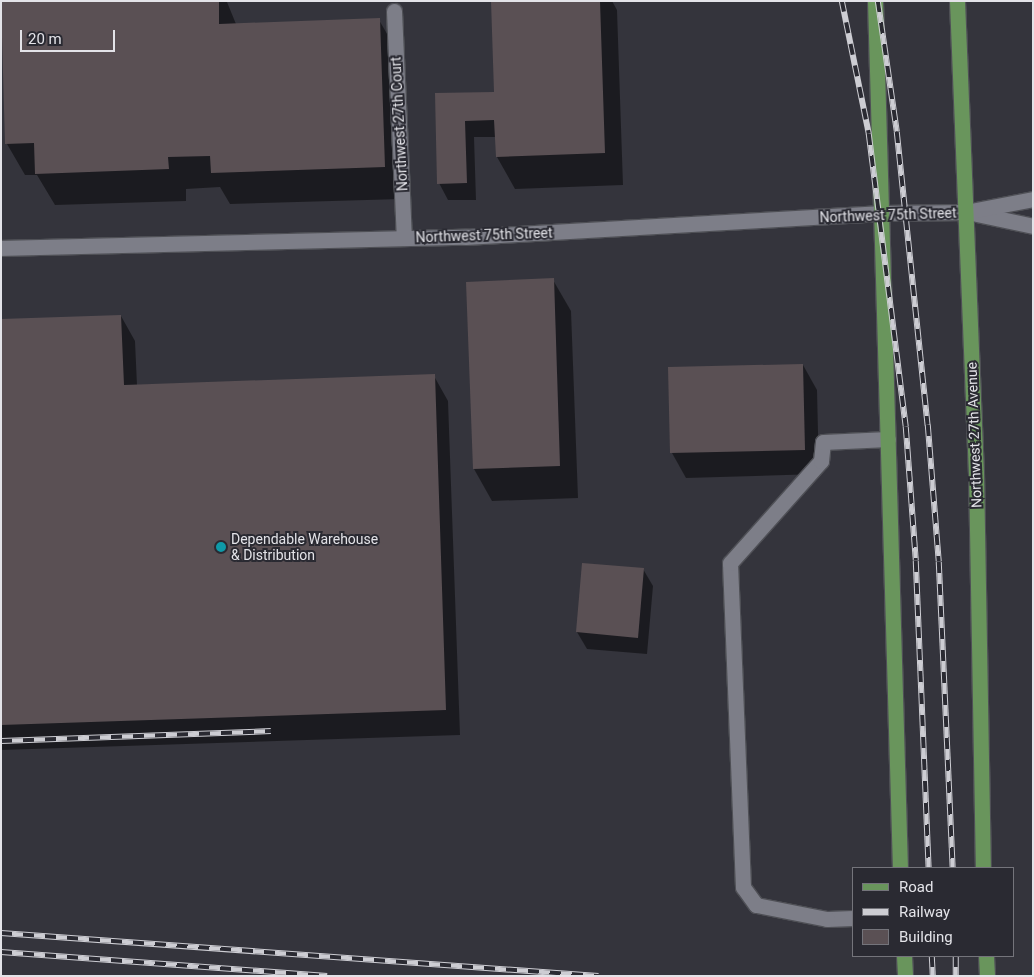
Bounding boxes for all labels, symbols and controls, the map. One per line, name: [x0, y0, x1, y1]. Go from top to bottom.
scale bar: [22, 20, 118, 52]
text: 20 m: [28, 30, 62, 48]
street label: Northwest 27th Court: [387, 56, 411, 192]
street label: Northwest 75th Street: [819, 204, 957, 226]
street label: Northwest 75th Street: [415, 224, 553, 246]
street label: Northwest 27th Avenue: [963, 362, 985, 508]
place label: Dependable Warehouse & Distribution: [231, 531, 378, 564]
marker: Dependable Warehouse & Distribution: [215, 541, 227, 553]
legend: [852, 867, 1014, 957]
text: Road: [899, 878, 933, 896]
text: Railway: [899, 903, 950, 921]
text: Building: [899, 928, 953, 946]

